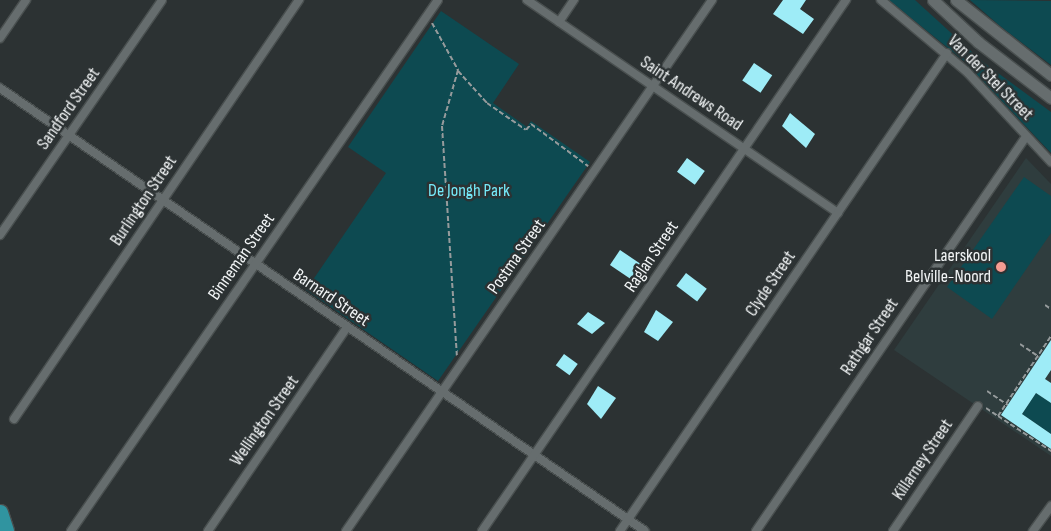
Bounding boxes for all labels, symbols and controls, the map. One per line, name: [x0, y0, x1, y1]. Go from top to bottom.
street label: Van der Stel Street: [943, 31, 1037, 125]
street label: Saint Andrews Road: [636, 52, 746, 136]
street label: Sandford Street: [33, 64, 105, 154]
street label: Burlington Street: [106, 152, 182, 250]
park label: De Jongh Park: [428, 180, 510, 202]
street label: Binneman Street: [204, 209, 280, 305]
street label: Postma Street: [483, 215, 551, 299]
street label: Raglan Street: [620, 217, 684, 297]
place label: Laerskool Belville-Noord: [905, 246, 991, 288]
street label: Clyde Street: [741, 247, 801, 321]
marker: Laerskool Belville-Noord: [995, 261, 1007, 273]
street label: Barnard Street: [288, 264, 374, 332]
street label: Rathgar Street: [836, 294, 904, 380]
street label: Wellington Street: [226, 372, 304, 470]
street label: Killarney Street: [888, 415, 958, 505]

